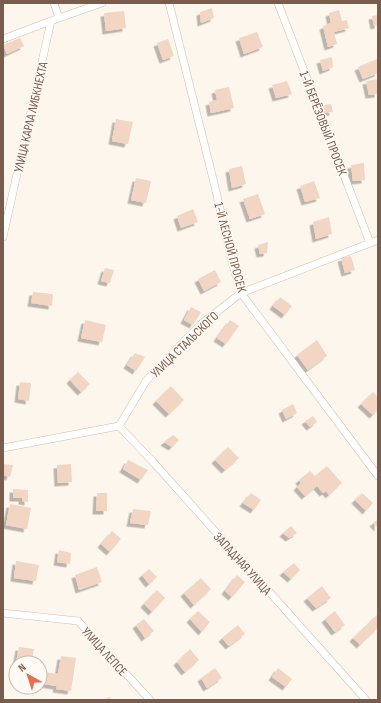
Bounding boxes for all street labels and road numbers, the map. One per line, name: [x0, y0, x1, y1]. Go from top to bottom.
street label: УЛИЦА КАРЛА ЛИБКНЕХТА: [10, 60, 52, 174]
street label: 1-Й БЕРЁЗОВЫЙ ПРОСЕК: [296, 69, 350, 178]
street label: 1-Й ЛЕСНОЙ ПРОСЕК: [210, 200, 250, 294]
street label: УЛИЦА СТАЛЬСКОГО: [147, 308, 222, 381]
street label: ЗАПАДНАЯ УЛИЦА: [210, 529, 275, 599]
street label: УЛИЦА ЛЕПСЕ: [78, 624, 130, 679]

